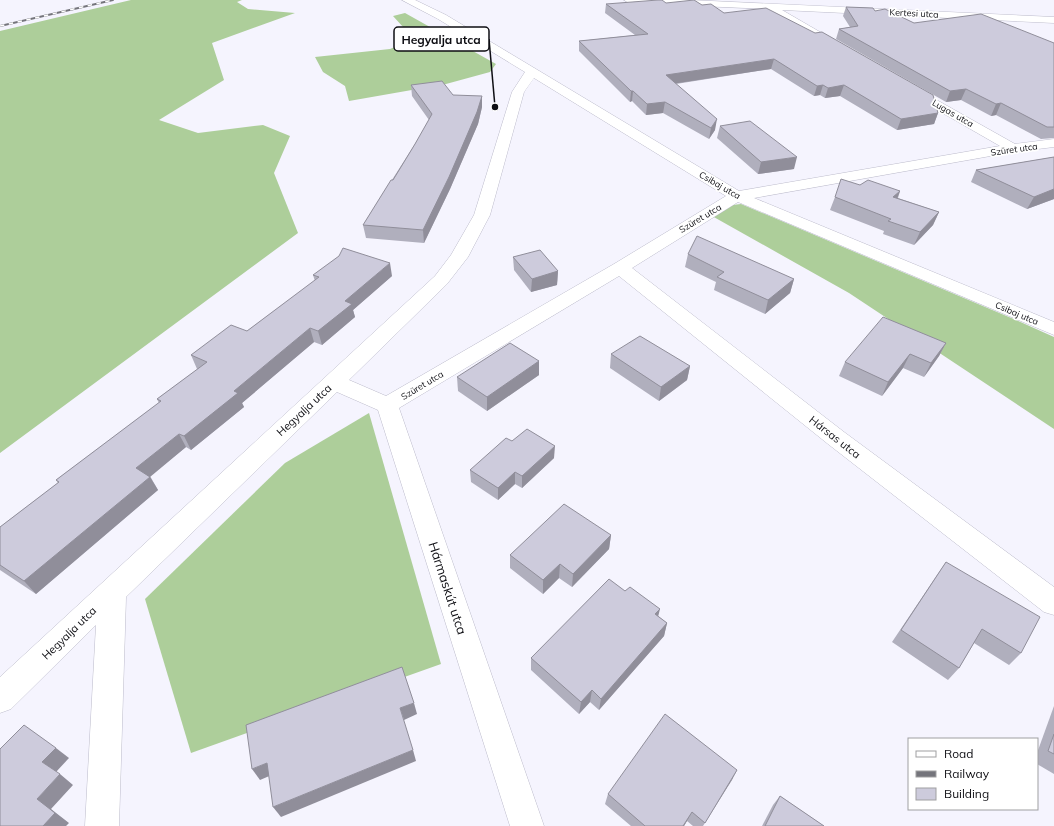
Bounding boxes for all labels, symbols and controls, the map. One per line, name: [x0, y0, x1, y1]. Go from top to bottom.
street label: Kertesi utca: [889, 6, 939, 20]
callout: Hegyalja utca: [394, 27, 489, 51]
text: Hegyalja utca: [401, 32, 481, 47]
street label: Lugas utca: [930, 97, 976, 129]
street label: Szüret utca: [990, 140, 1038, 158]
street label: Csibaj utca: [697, 169, 743, 201]
street label: Szüret utca: [677, 201, 723, 235]
street label: Csibaj utca: [994, 299, 1040, 327]
street label: Szüret utca: [399, 368, 445, 402]
street label: Hegyalja utca: [274, 381, 334, 439]
street label: Hársas utca: [806, 413, 864, 461]
street label: Hármaskút utca: [425, 540, 471, 636]
street label: Hegyalja utca: [39, 604, 99, 662]
legend: [908, 738, 1038, 810]
text: Road: [944, 746, 973, 761]
text: Railway: [944, 766, 990, 781]
text: Building: [944, 786, 989, 801]

